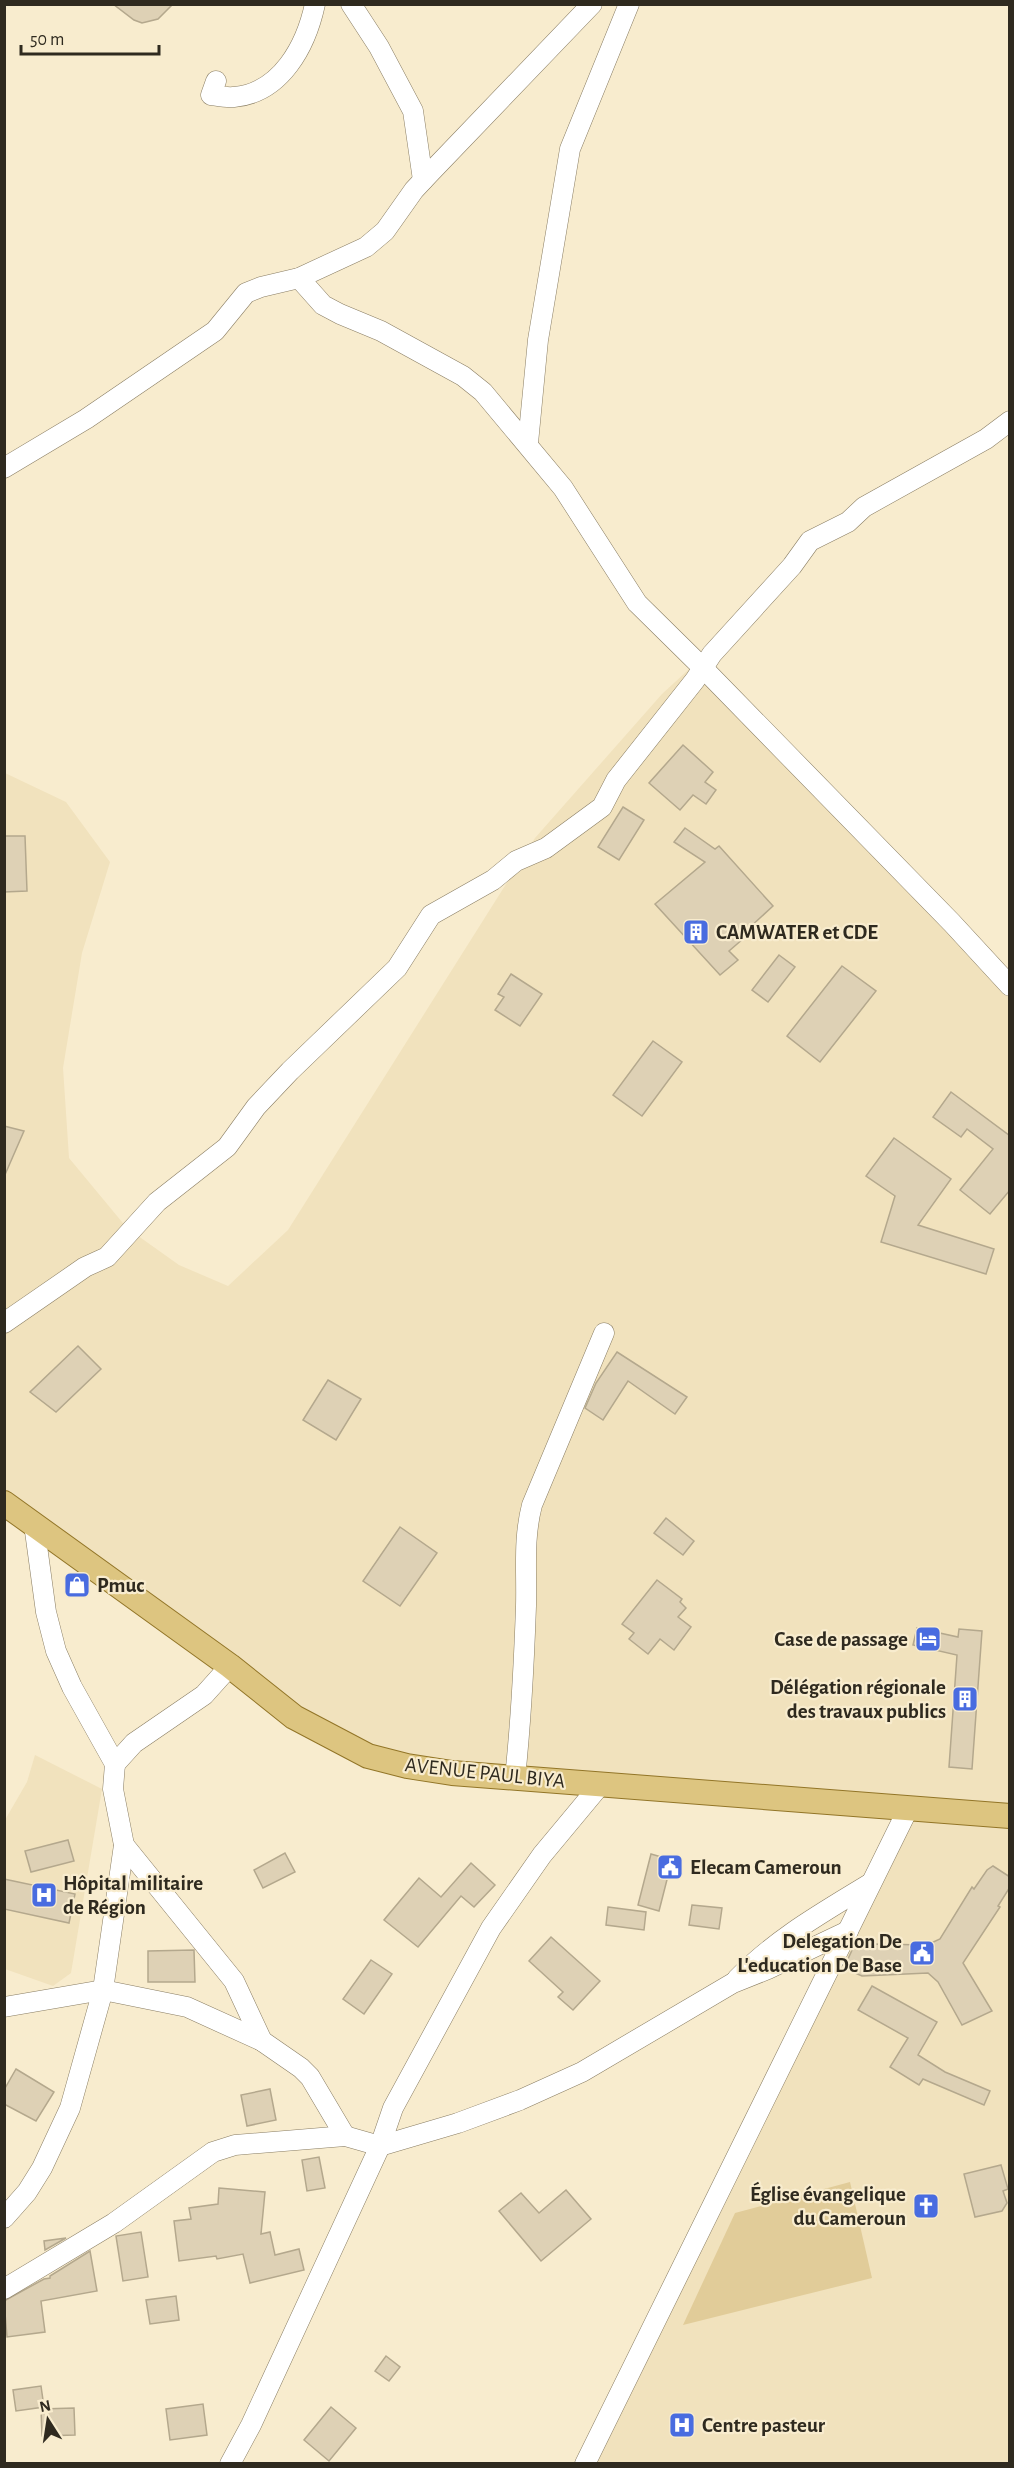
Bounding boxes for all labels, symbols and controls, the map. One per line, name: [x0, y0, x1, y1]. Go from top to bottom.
scale bar: [21, 18, 159, 56]
text: 50 m: [30, 31, 64, 49]
building icon: CAMWATER et CDE: [681, 917, 711, 947]
place label: CAMWATER et CDE: [716, 922, 878, 943]
shop icon: Pmuc: [62, 1570, 92, 1600]
place label: Pmuc: [97, 1575, 144, 1596]
hotel icon: Case de passage: [913, 1624, 943, 1654]
place label: Case de passage: [774, 1629, 908, 1650]
place label: Délégation régionale des travaux publics: [770, 1677, 946, 1722]
building icon: Délégation régionale des travaux publics: [950, 1684, 980, 1714]
street label: AVENUE PAUL BIYA: [404, 1754, 566, 1792]
public building icon: Elecam Cameroun: [655, 1852, 685, 1882]
place label: Elecam Cameroun: [690, 1857, 842, 1878]
place label: Hôpital militaire de Région: [63, 1873, 203, 1918]
hospital icon: Hôpital militaire de Région: [29, 1880, 59, 1910]
place label: Delegation De L'education De Base: [737, 1931, 902, 1976]
public building icon: Delegation De L'education De Base: [907, 1938, 937, 1968]
place label: Église évangelique du Cameroun: [750, 2181, 906, 2229]
church icon: Église évangelique du Cameroun: [911, 2191, 941, 2221]
north arrow: [18, 2390, 78, 2450]
text: N: [38, 2397, 52, 2415]
hospital icon: Centre pasteur: [667, 2410, 697, 2440]
place label: Centre pasteur: [702, 2415, 826, 2436]

